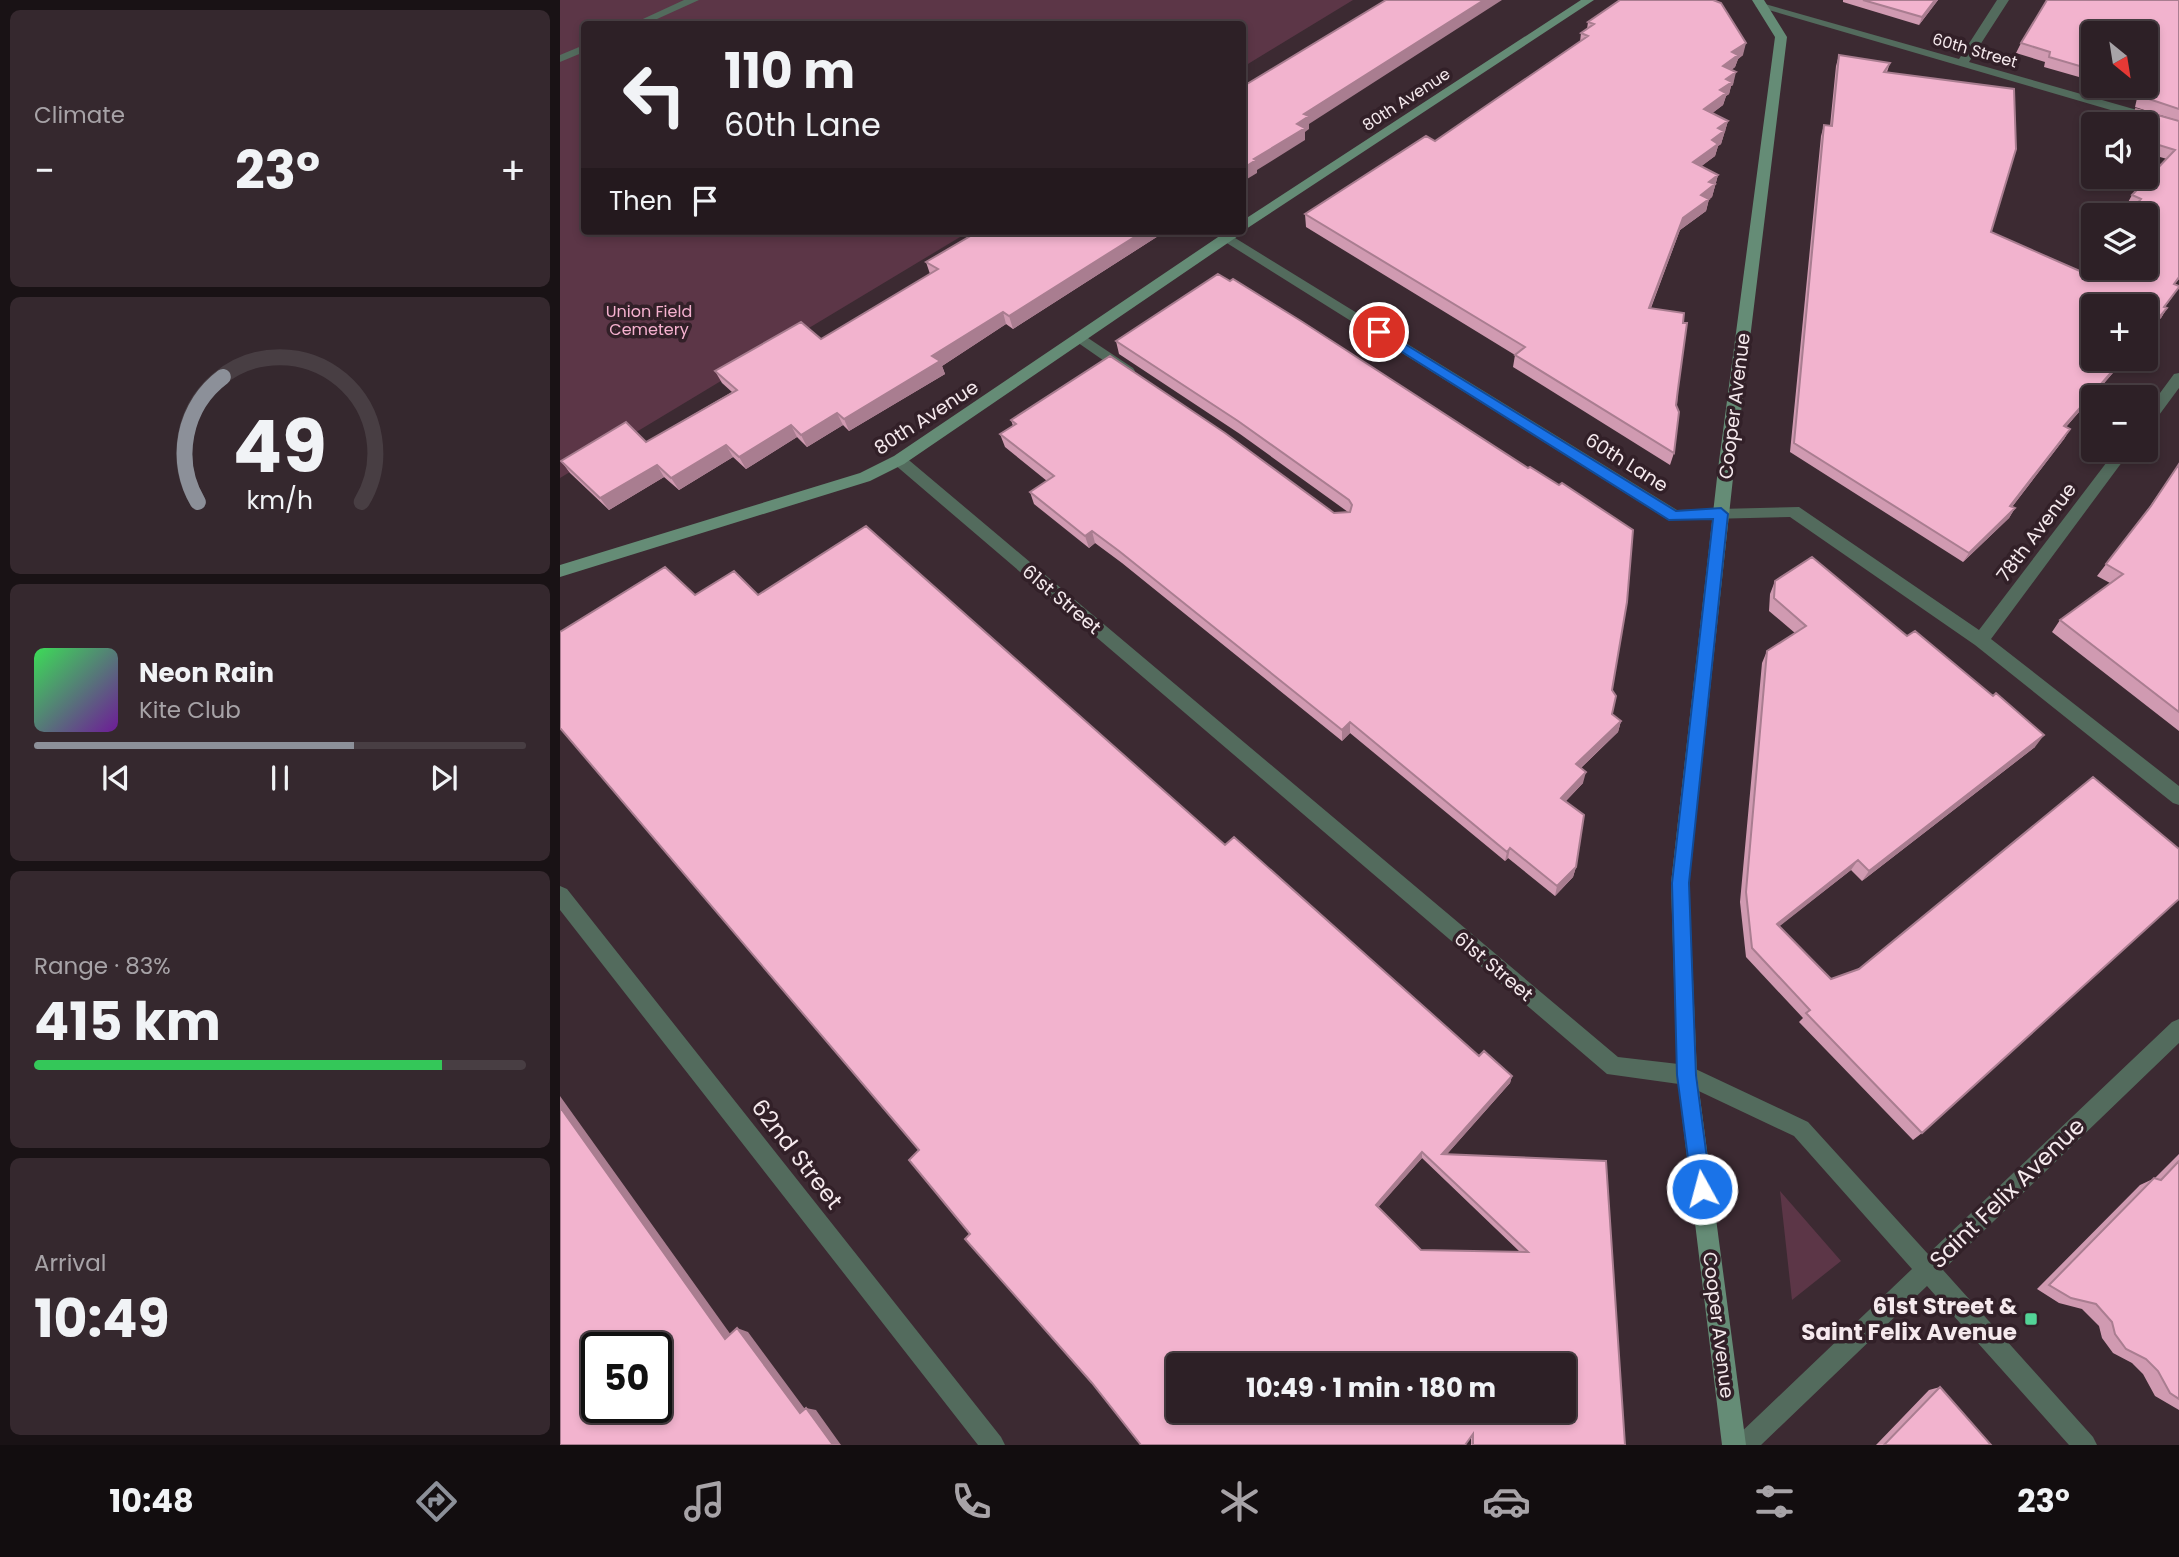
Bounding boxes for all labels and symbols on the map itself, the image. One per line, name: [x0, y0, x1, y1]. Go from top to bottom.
north arrow: [2081, 21, 2158, 98]
street label: 60th Street: [1930, 27, 2020, 74]
street label: 80th Avenue: [1358, 62, 1455, 136]
park label: Union Field Cemetery: [606, 300, 692, 341]
pin: [1349, 302, 1409, 362]
street label: Cooper Avenue: [1712, 331, 1757, 481]
street label: 80th Avenue: [869, 374, 984, 461]
street label: 60th Lane: [1580, 426, 1673, 499]
street label: 78th Avenue: [1990, 477, 2083, 587]
street label: 61st Street: [1016, 558, 1107, 641]
street label: 61st Street: [1448, 925, 1539, 1008]
street label: 62nd Street: [744, 1092, 850, 1216]
street label: Saint Felix Avenue: [1922, 1110, 2092, 1276]
position arrow: [1665, 1152, 1739, 1226]
street label: Cooper Avenue: [1696, 1250, 1741, 1400]
place label: 61st Street & Saint Felix Avenue: [1801, 1290, 2018, 1348]
marker: 61st Street & Saint Felix Avenue: [2023, 1311, 2039, 1327]
speed limit sign: 50: [581, 1332, 672, 1423]

